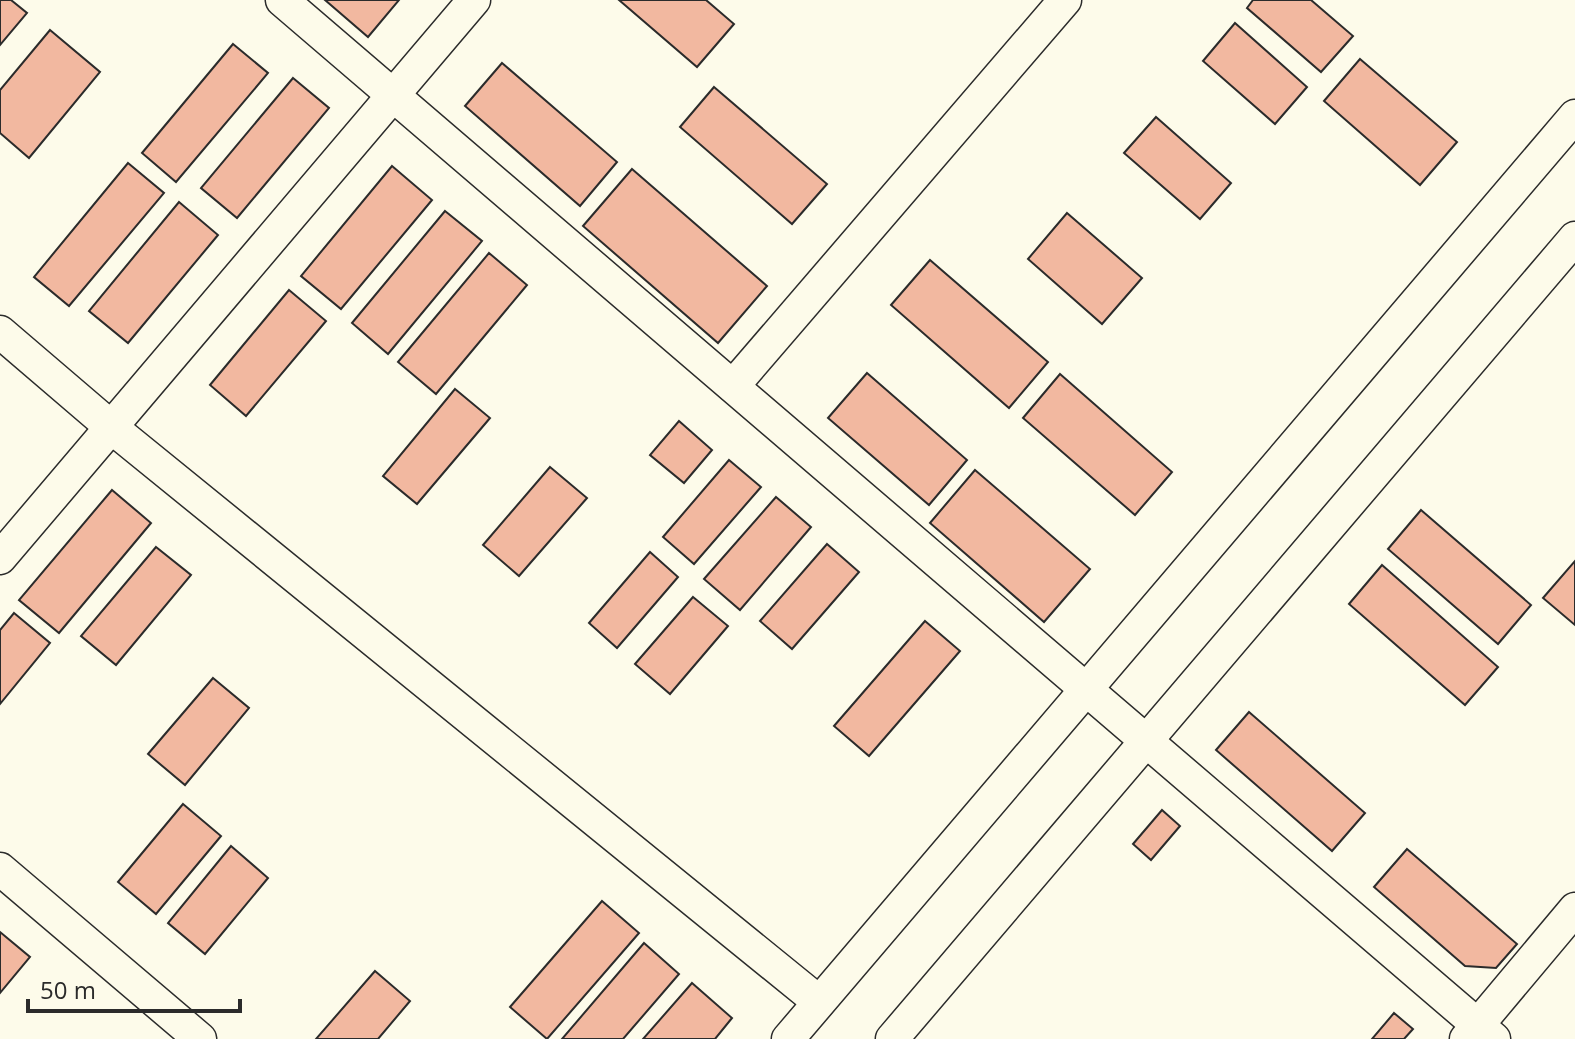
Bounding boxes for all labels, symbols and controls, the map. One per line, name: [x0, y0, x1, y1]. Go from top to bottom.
scale bar: [28, 963, 240, 1013]
text: 50 m: [40, 973, 96, 1006]

